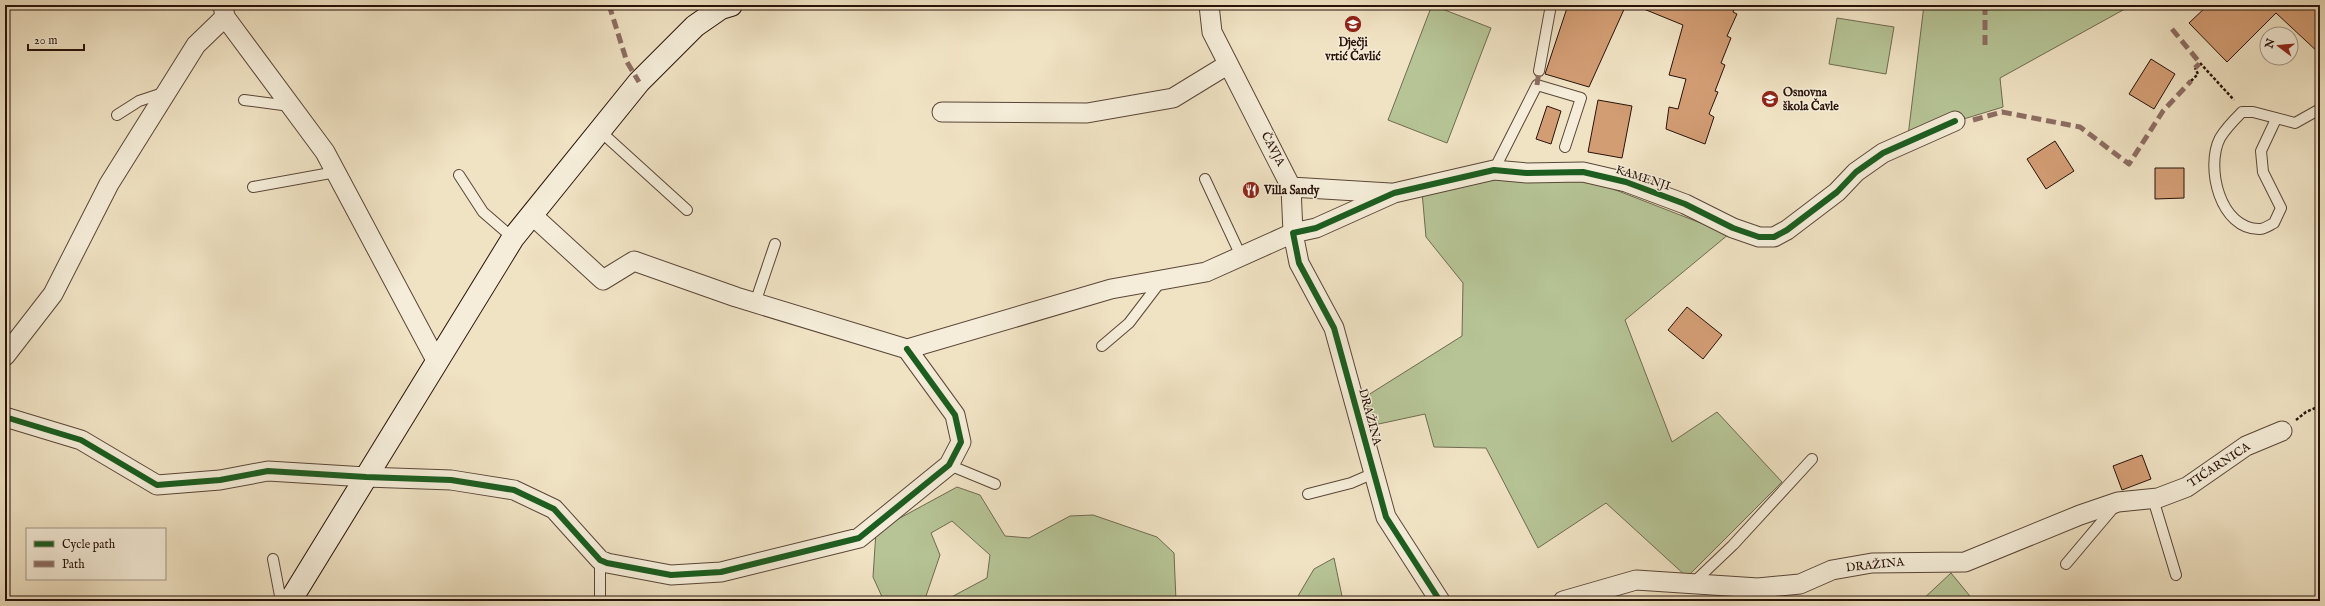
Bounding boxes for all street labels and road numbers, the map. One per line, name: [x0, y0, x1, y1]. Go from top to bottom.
street label: ČAVJA: [1257, 129, 1290, 170]
street label: KAMENJI: [1613, 162, 1672, 195]
street label: DRAŽINA: [1355, 387, 1386, 448]
street label: TIĆARNICA: [2184, 438, 2254, 491]
street label: DRAŽINA: [1845, 553, 1906, 576]

